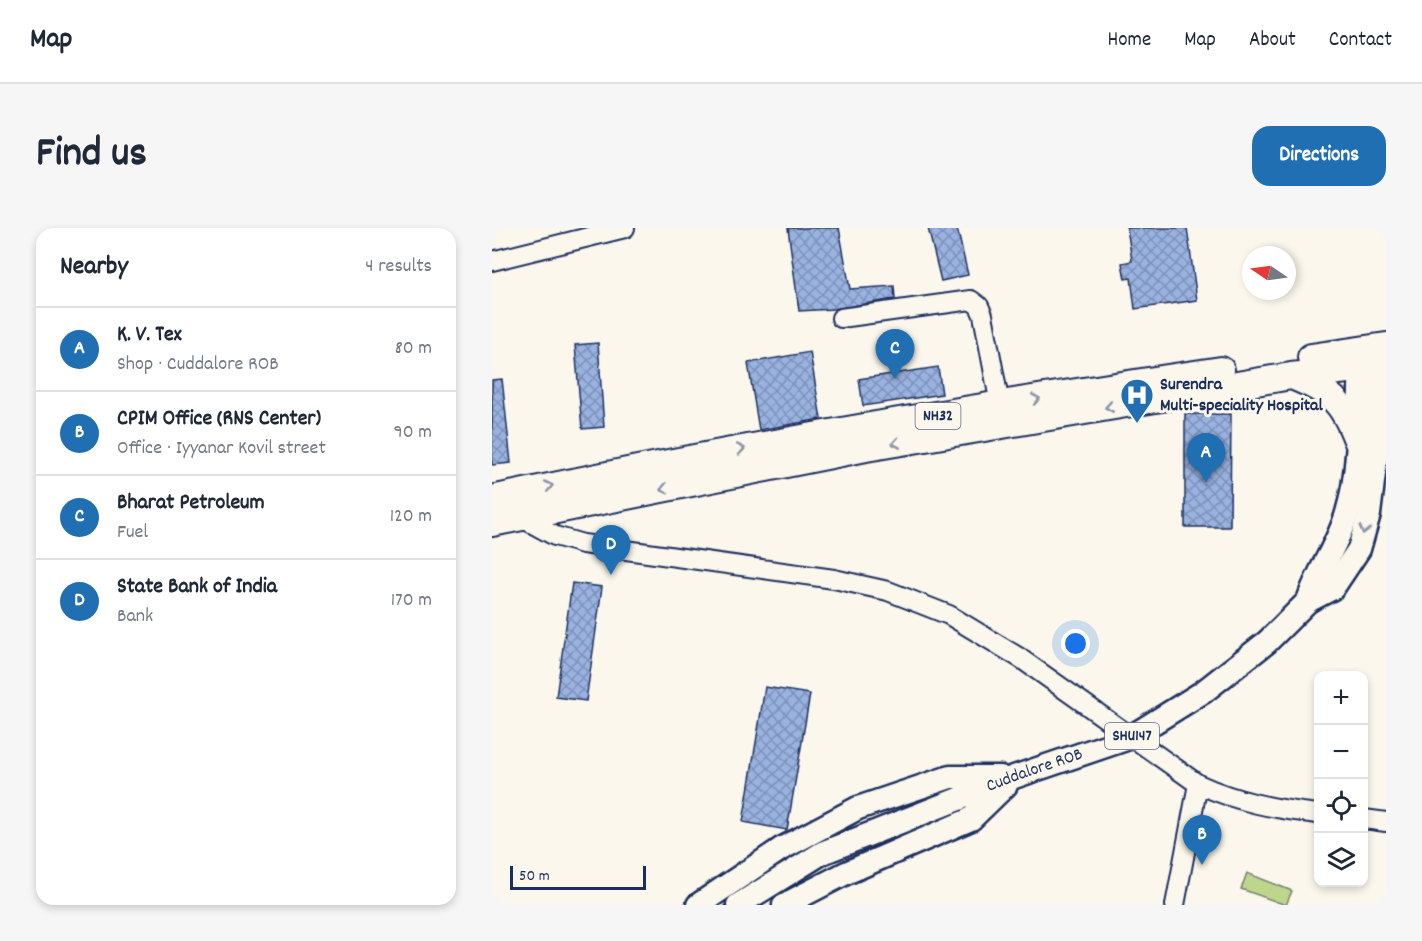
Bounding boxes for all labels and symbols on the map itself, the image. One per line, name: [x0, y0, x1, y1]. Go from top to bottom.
north arrow: [1242, 246, 1296, 300]
pin: C: [876, 330, 914, 379]
place label: Surendra Multi-speciality Hospital: [1160, 373, 1324, 419]
hospital icon: Surendra Multi-speciality Hospital: [1119, 377, 1155, 424]
one-way arrow: [1031, 393, 1041, 406]
one-way arrow: [1105, 400, 1114, 412]
road number: NH32: [916, 403, 960, 429]
pin: A: [1186, 434, 1226, 483]
one-way arrow: [892, 436, 901, 448]
one-way arrow: [735, 443, 745, 456]
one-way arrow: [544, 481, 554, 494]
one-way arrow: [659, 482, 669, 495]
one-way arrow: [1359, 524, 1371, 535]
pin: D: [592, 526, 630, 575]
your location: [1061, 629, 1090, 658]
road number: SHU147: [1105, 723, 1159, 749]
street label: Cuddalore ROB: [983, 742, 1086, 799]
pin: B: [1182, 816, 1222, 865]
scale bar: [510, 863, 646, 890]

